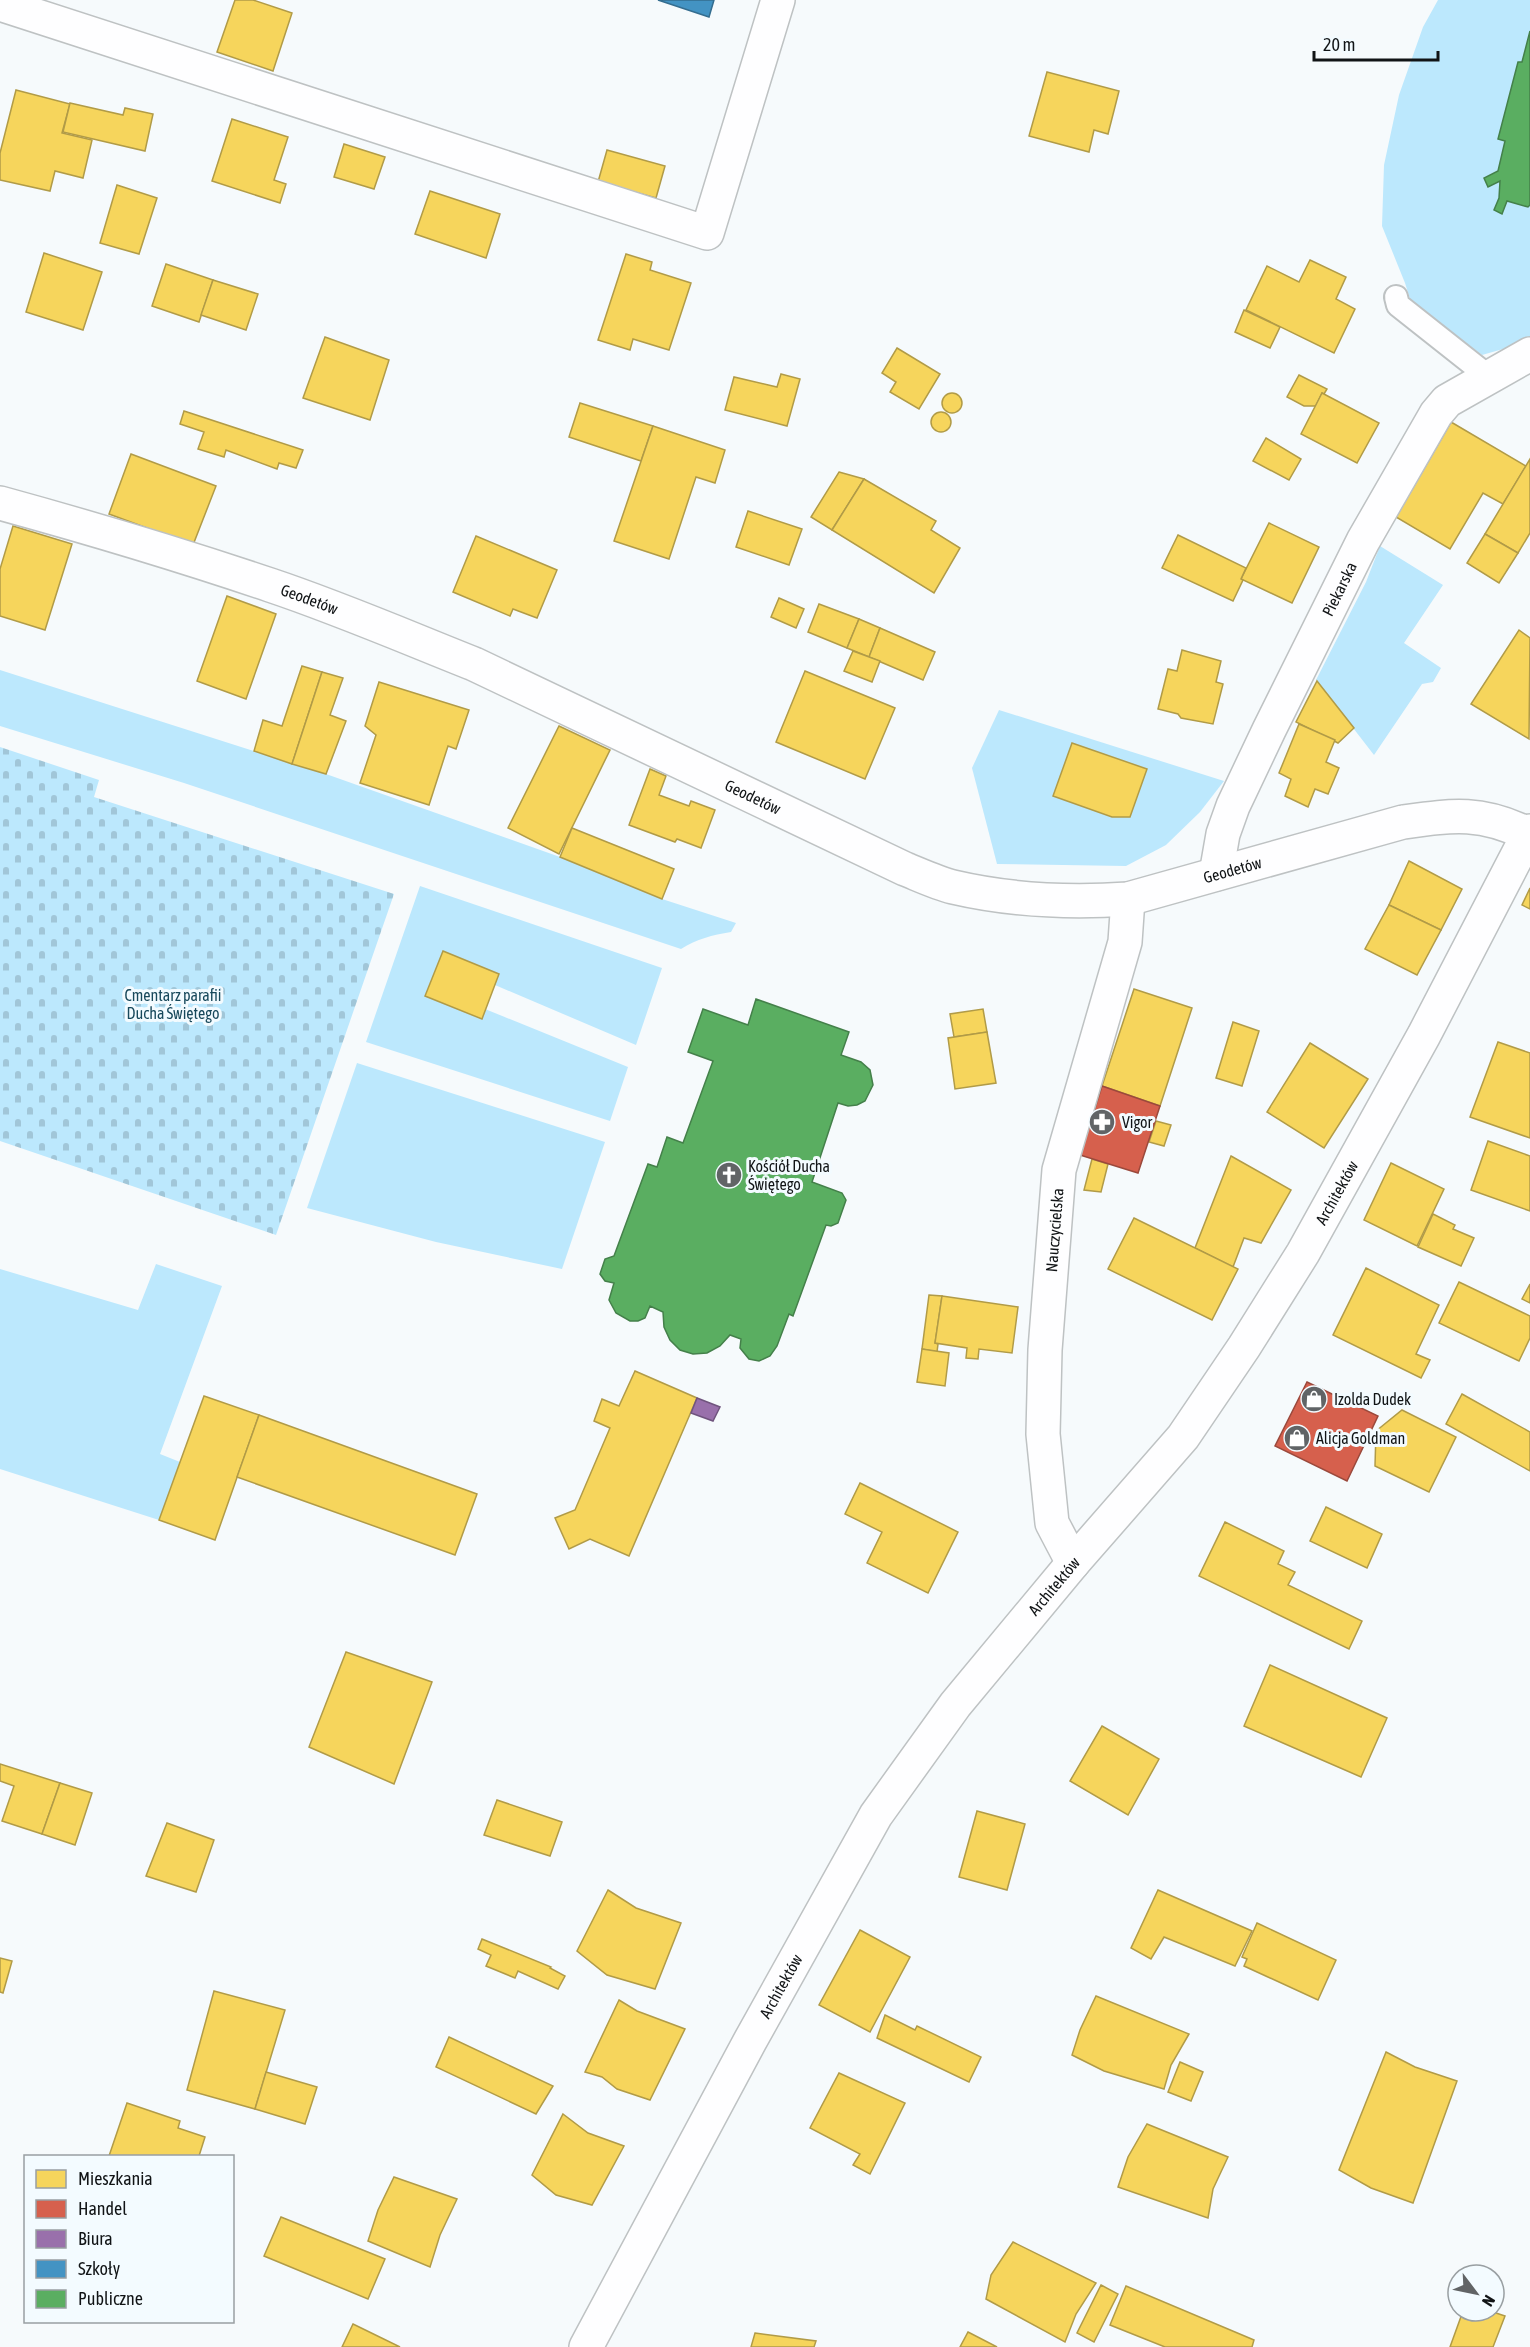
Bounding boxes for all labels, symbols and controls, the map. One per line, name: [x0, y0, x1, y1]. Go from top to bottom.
scale bar: [1314, 24, 1438, 62]
text: 20 m: [1323, 34, 1355, 55]
street label: Piekarska: [1318, 559, 1360, 619]
street label: Geodetów: [278, 580, 341, 618]
street label: Geodetów: [722, 776, 784, 818]
street label: Geodetów: [1201, 853, 1264, 886]
park label: Cmentarz parafii Ducha Świętego: [124, 986, 222, 1023]
pharmacy icon: Vigor: [1087, 1107, 1117, 1137]
place label: Vigor: [1122, 1113, 1153, 1132]
place label: Kościół Ducha Świętego: [748, 1157, 830, 1194]
street label: Architektów: [1312, 1157, 1362, 1228]
church icon: Kościół Ducha Świętego: [714, 1160, 744, 1190]
street label: Nauczycielska: [1042, 1187, 1067, 1273]
shop icon: Izolda Dudek: [1299, 1384, 1329, 1414]
place label: Izolda Dudek: [1334, 1390, 1411, 1408]
shop icon: Alicja Goldman: [1282, 1423, 1312, 1453]
place label: Alicja Goldman: [1316, 1429, 1405, 1448]
street label: Architektów: [1025, 1553, 1083, 1619]
street label: Architektów: [756, 1951, 806, 2021]
legend: [24, 2155, 234, 2323]
text: Mieszkania: [78, 2168, 153, 2189]
text: Handel: [78, 2198, 127, 2219]
text: Biura: [78, 2228, 113, 2249]
text: Szkoły: [78, 2258, 120, 2279]
north arrow: [1446, 2263, 1506, 2323]
text: Publiczne: [78, 2288, 143, 2309]
text: N: [1479, 2292, 1499, 2310]

